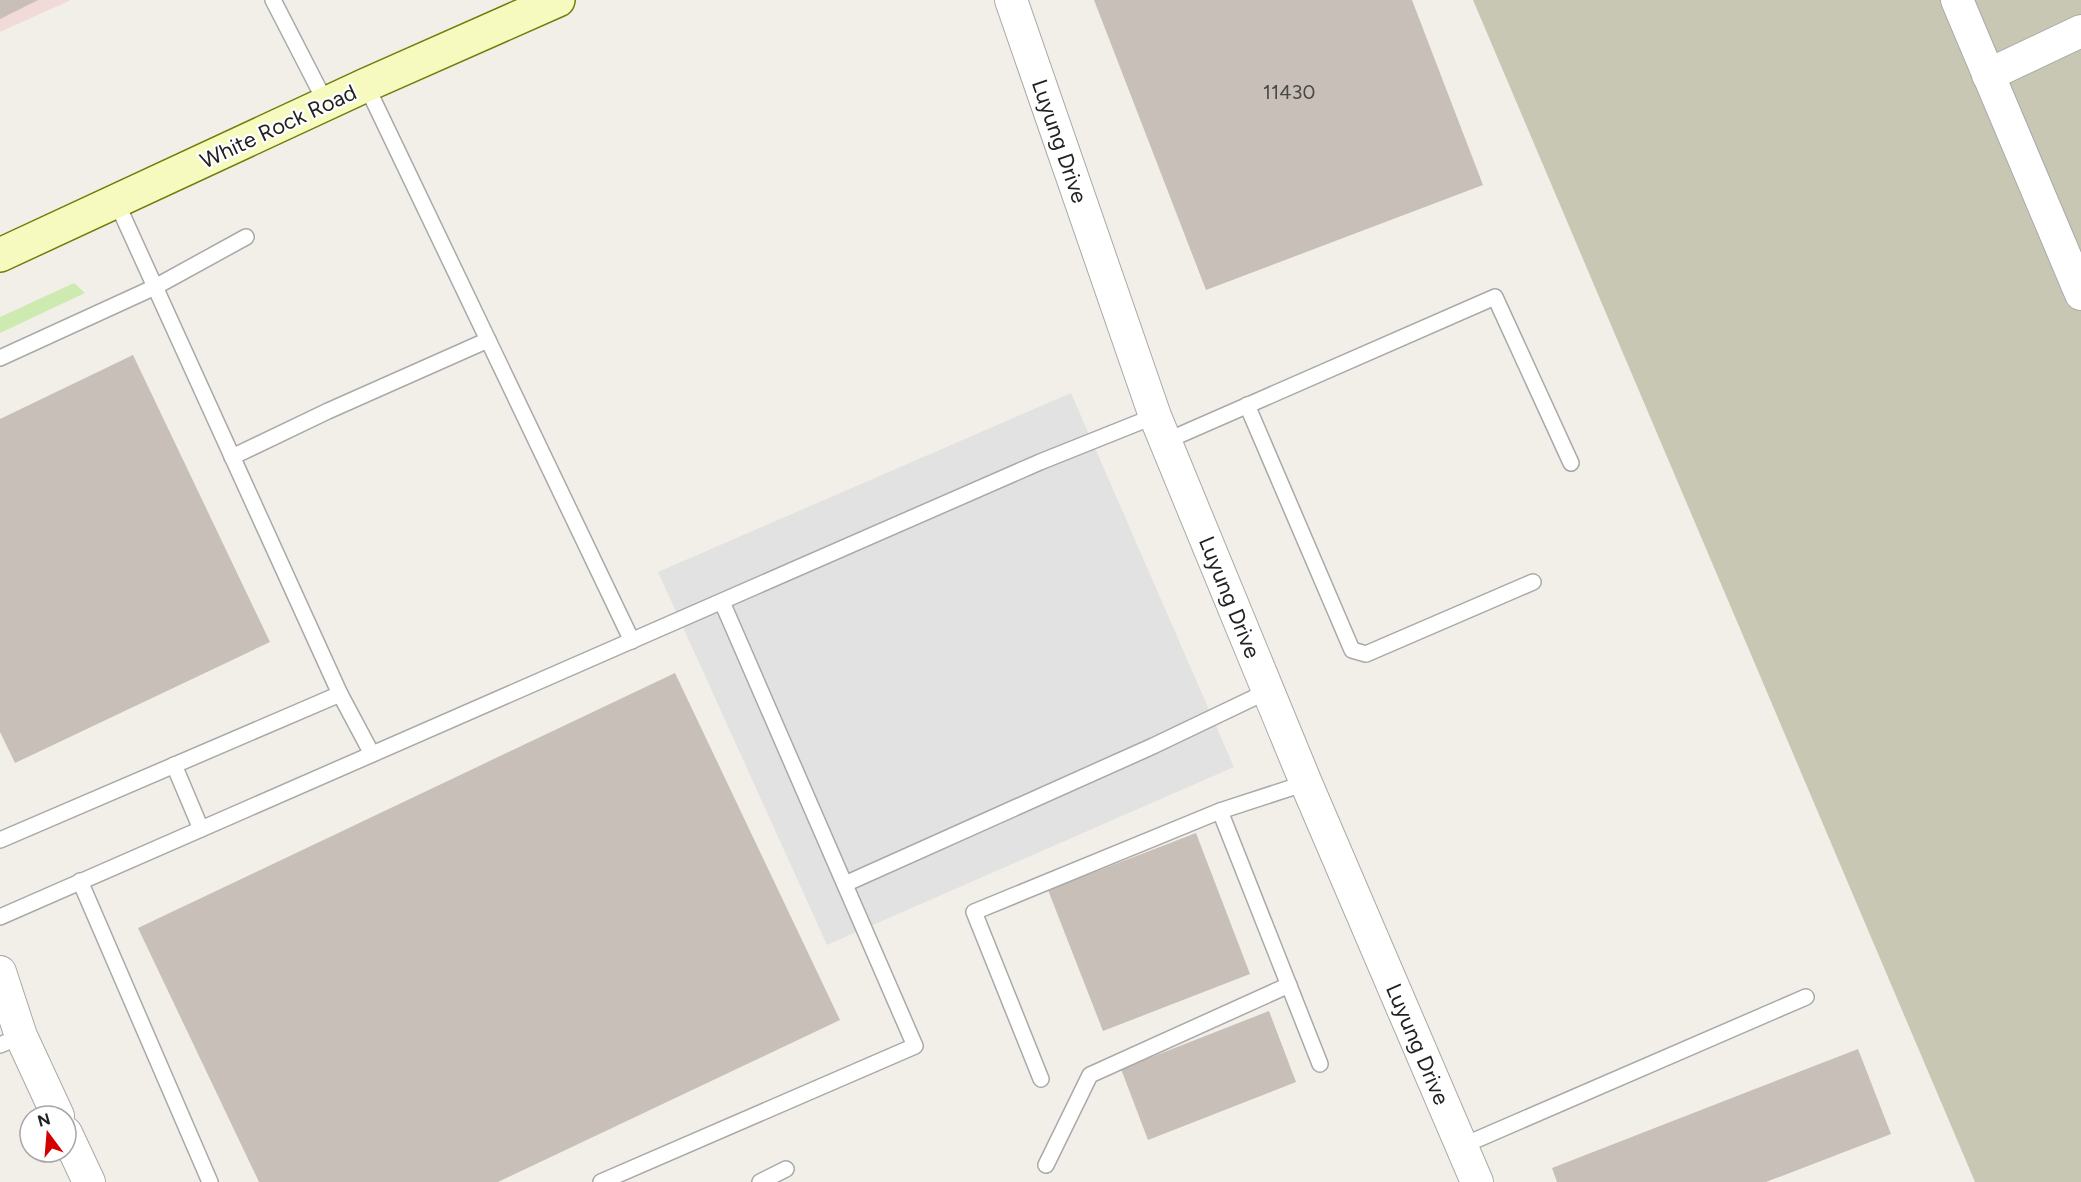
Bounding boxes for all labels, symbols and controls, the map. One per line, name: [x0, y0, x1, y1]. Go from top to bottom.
street label: Luyung Drive: [1026, 76, 1093, 207]
street label: White Rock Road: [196, 78, 361, 174]
house number: 11430: [1263, 80, 1315, 104]
street label: Luyung Drive: [1193, 532, 1266, 662]
street label: Luyung Drive: [1380, 980, 1455, 1109]
north arrow: [18, 1104, 78, 1164]
text: N: [35, 1109, 53, 1131]

